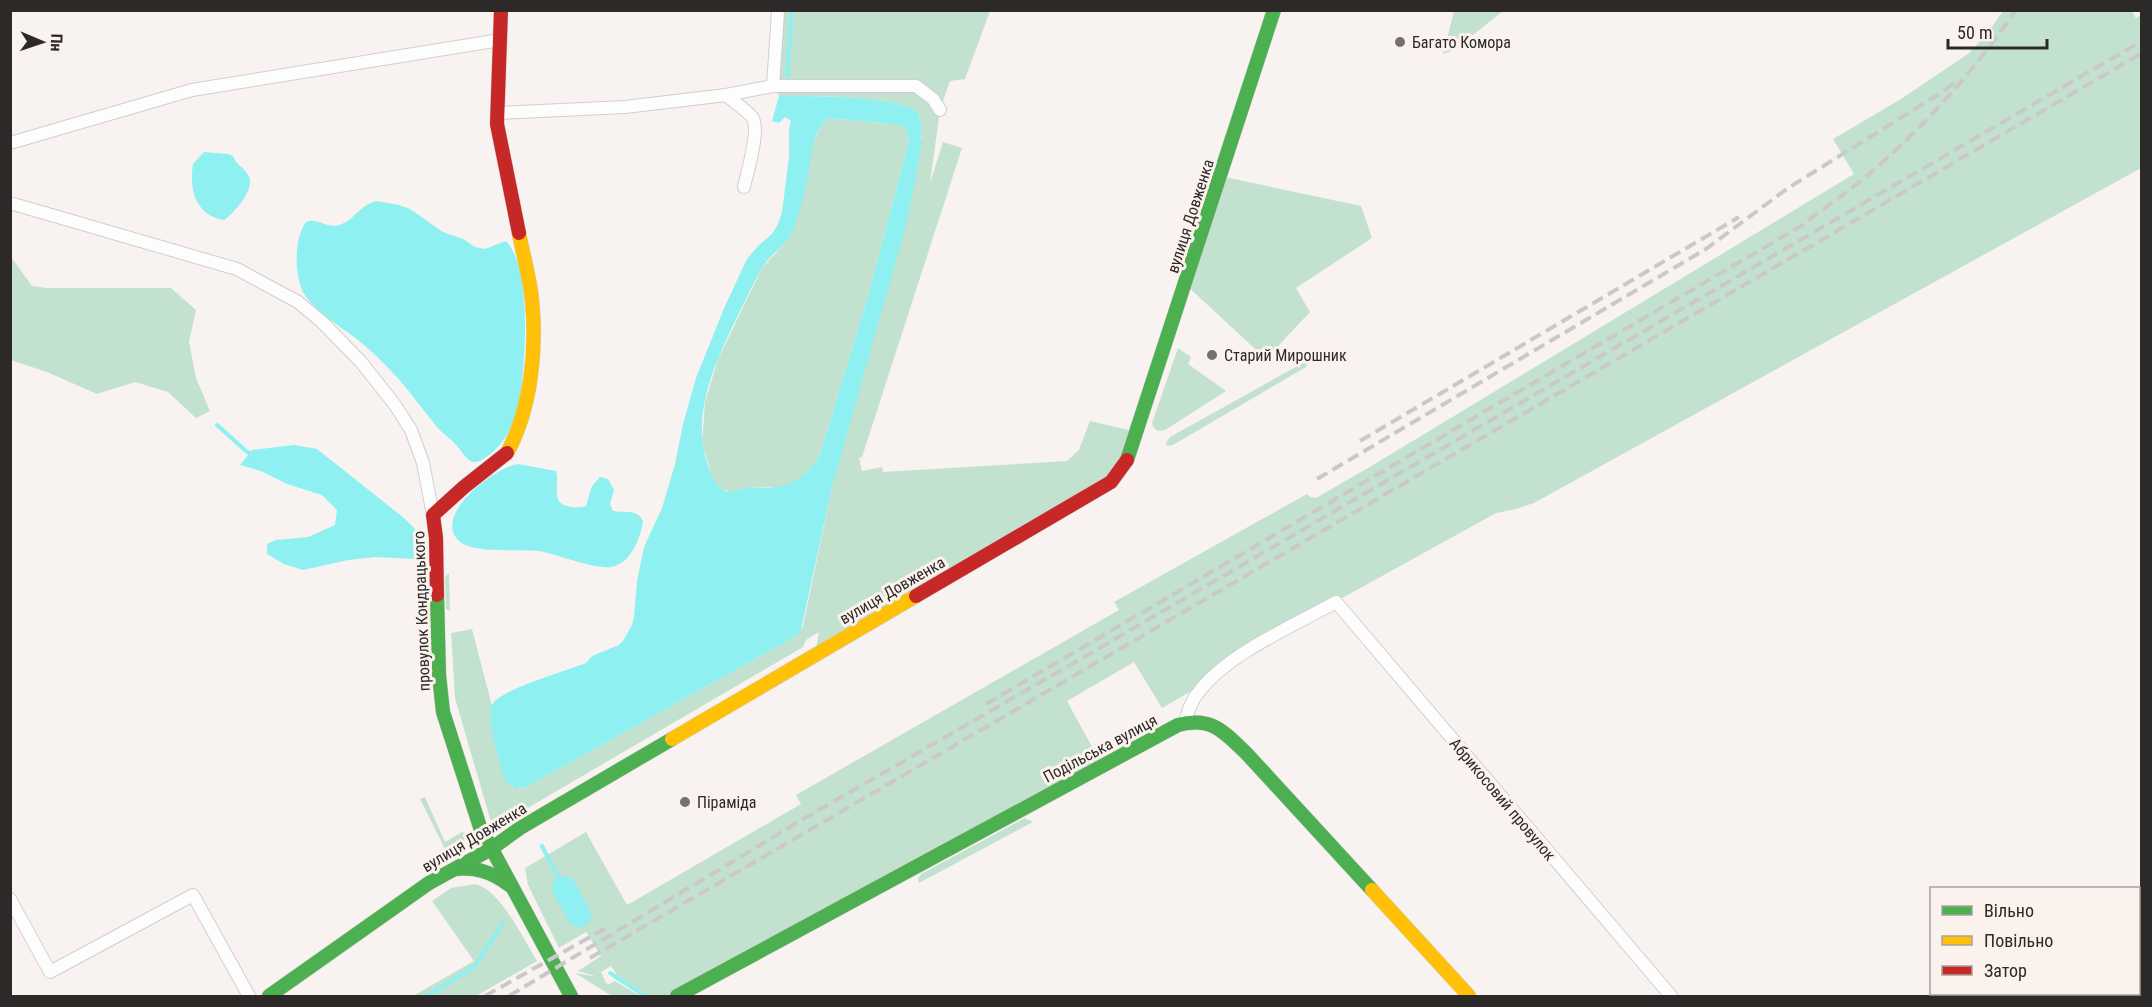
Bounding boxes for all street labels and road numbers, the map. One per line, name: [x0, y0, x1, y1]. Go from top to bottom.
street label: вулиця Довженка: [1163, 157, 1218, 275]
street label: провулок Кондрацького: [409, 530, 434, 691]
street label: вулиця Довженка: [836, 553, 948, 628]
street label: Подільська вулиця: [1040, 710, 1160, 786]
street label: Абрикосовий провулок: [1446, 734, 1560, 865]
street label: вулиця Довженка: [419, 799, 530, 876]

